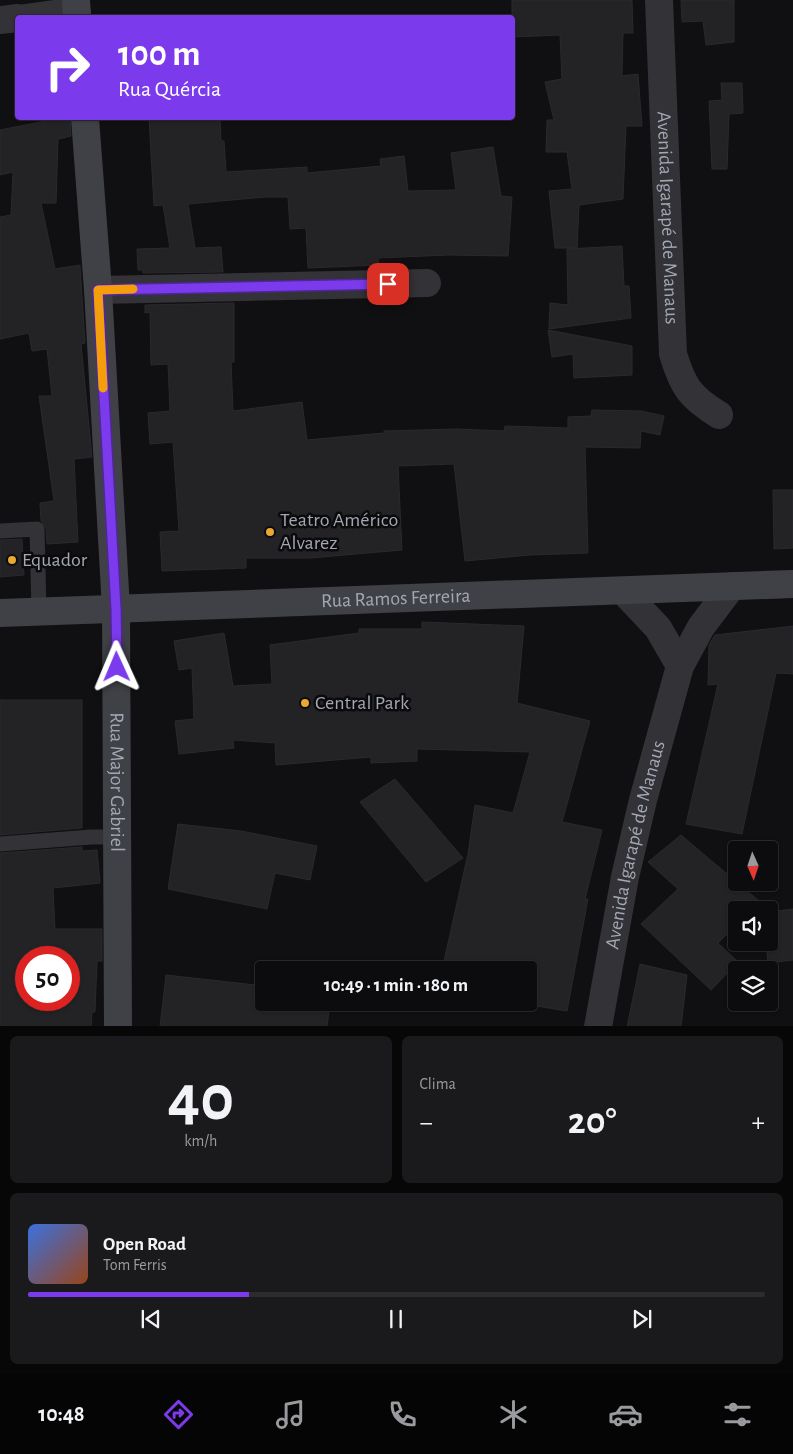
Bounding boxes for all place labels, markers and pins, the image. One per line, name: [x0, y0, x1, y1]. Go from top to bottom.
pin: [367, 263, 409, 305]
place label: Teatro Américo Alvarez: [280, 510, 398, 553]
marker: Teatro Américo Alvarez: [264, 526, 276, 538]
place label: Equador: [22, 550, 88, 570]
marker: Equador: [6, 554, 18, 566]
place label: Central Park: [315, 693, 409, 713]
marker: Central Park: [299, 697, 311, 709]

